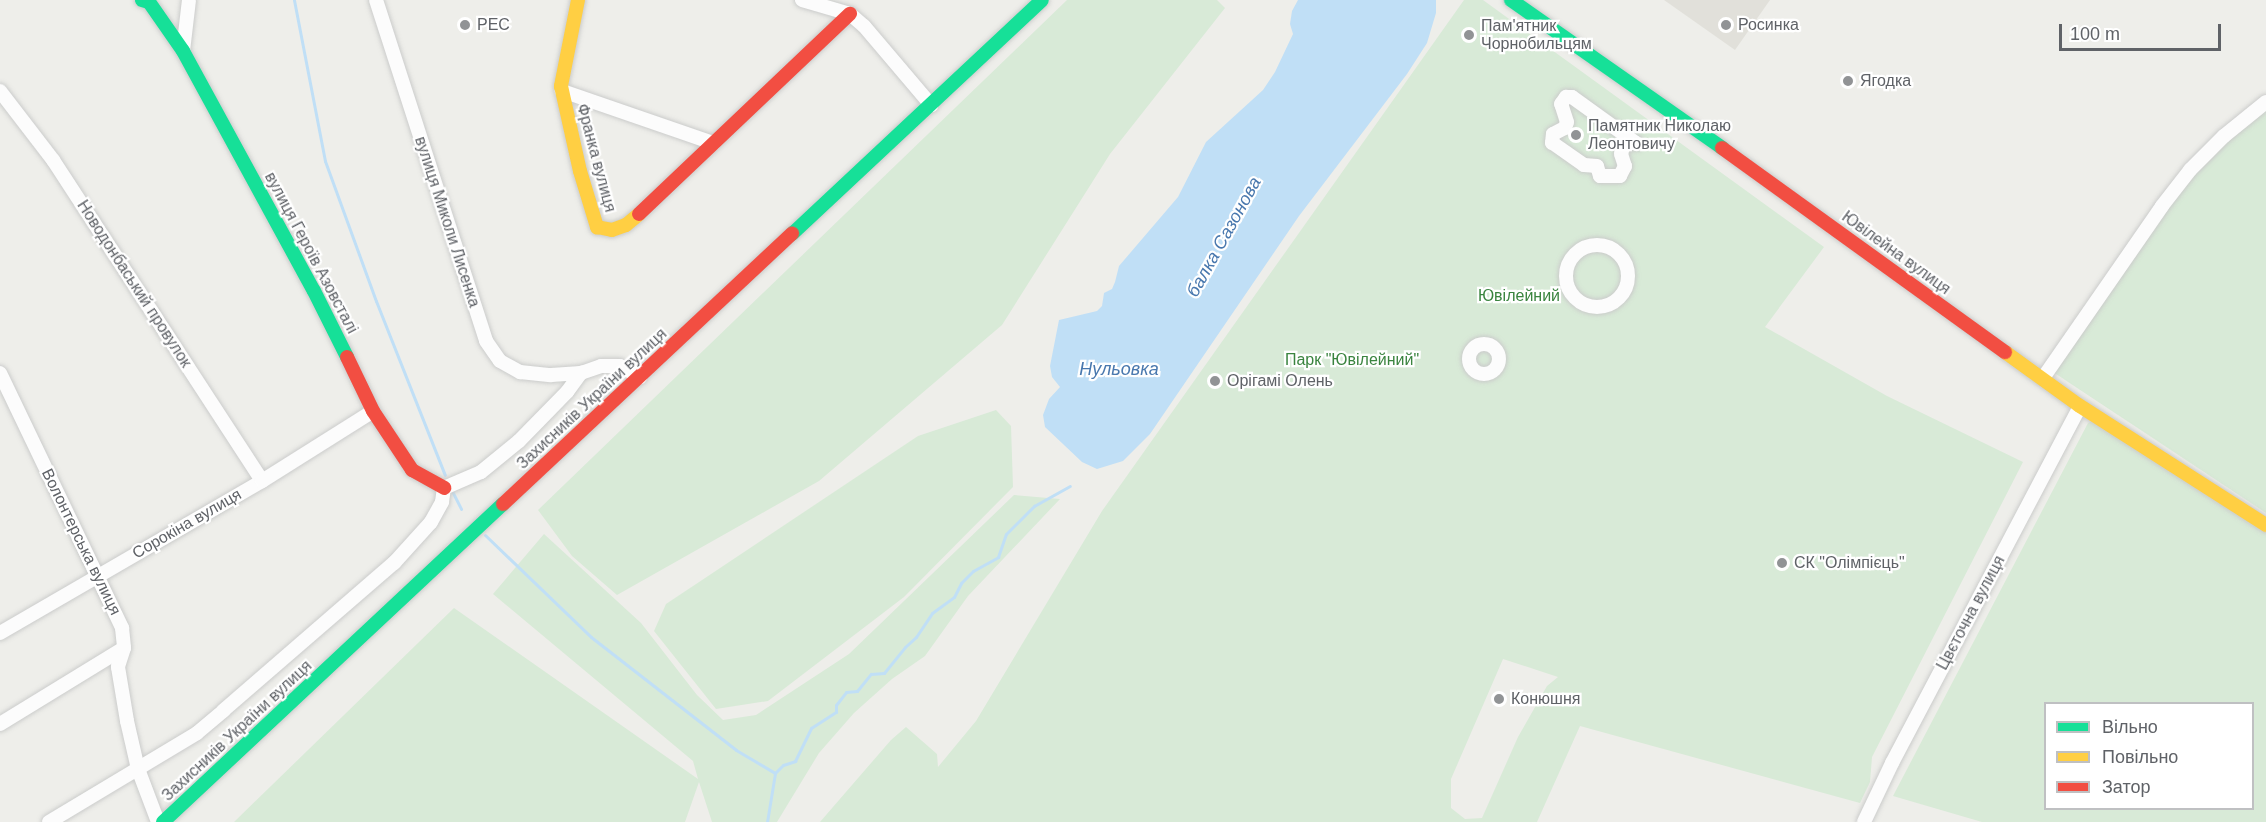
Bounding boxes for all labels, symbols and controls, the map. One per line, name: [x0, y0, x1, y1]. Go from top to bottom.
scale bar: [2062, 12, 2224, 50]
place label: РЕС: [477, 15, 510, 35]
place label: Росинка: [1738, 15, 1799, 35]
place label: Пам'ятник Чорнобильцям: [1481, 16, 1592, 54]
marker: РЕС: [458, 18, 472, 32]
marker: Росинка: [1719, 18, 1733, 32]
text: 100 m: [2070, 24, 2120, 44]
marker: Пам'ятник Чорнобильцям: [1462, 28, 1476, 42]
place label: Ягодка: [1860, 71, 1911, 91]
marker: Ягодка: [1841, 74, 1855, 88]
street label: Франка вулиця: [572, 102, 620, 214]
place label: Памятник Николаю Леонтовичу: [1588, 116, 1731, 154]
marker: Памятник Николаю Леонтовичу: [1569, 128, 1583, 142]
street label: вулиця Миколи Лисенка: [410, 134, 484, 310]
street label: вулиця Героїв Азовсталі: [260, 169, 362, 337]
water label: балка Сазонова: [1182, 173, 1266, 301]
street label: Новодонбаський провулок: [73, 197, 195, 371]
street label: Ювілейна вулиця: [1838, 207, 1954, 299]
park label: Ювілейний: [1478, 286, 1560, 306]
street label: Захисників України вулиця: [513, 325, 671, 473]
park label: Парк "Ювілейний": [1285, 350, 1419, 370]
water label: Нульовка: [1079, 358, 1159, 380]
place label: Орігамі Олень: [1227, 371, 1333, 391]
marker: Орігамі Олень: [1208, 374, 1222, 388]
street label: Волонтерська вулиця: [37, 466, 125, 618]
street label: Сорокіна вулиця: [129, 485, 245, 563]
place label: СК "Олімпієць": [1794, 553, 1905, 573]
street label: Цвєточна вулиця: [1933, 553, 2009, 673]
marker: СК "Олімпієць": [1775, 556, 1789, 570]
street label: Захисників України вулиця: [158, 657, 316, 805]
place label: Конюшня: [1511, 689, 1580, 709]
marker: Конюшня: [1492, 692, 1506, 706]
legend: [2044, 702, 2254, 810]
text: Вільно: [2102, 717, 2158, 737]
text: Повільно: [2102, 747, 2178, 767]
text: Затор: [2102, 777, 2151, 797]

